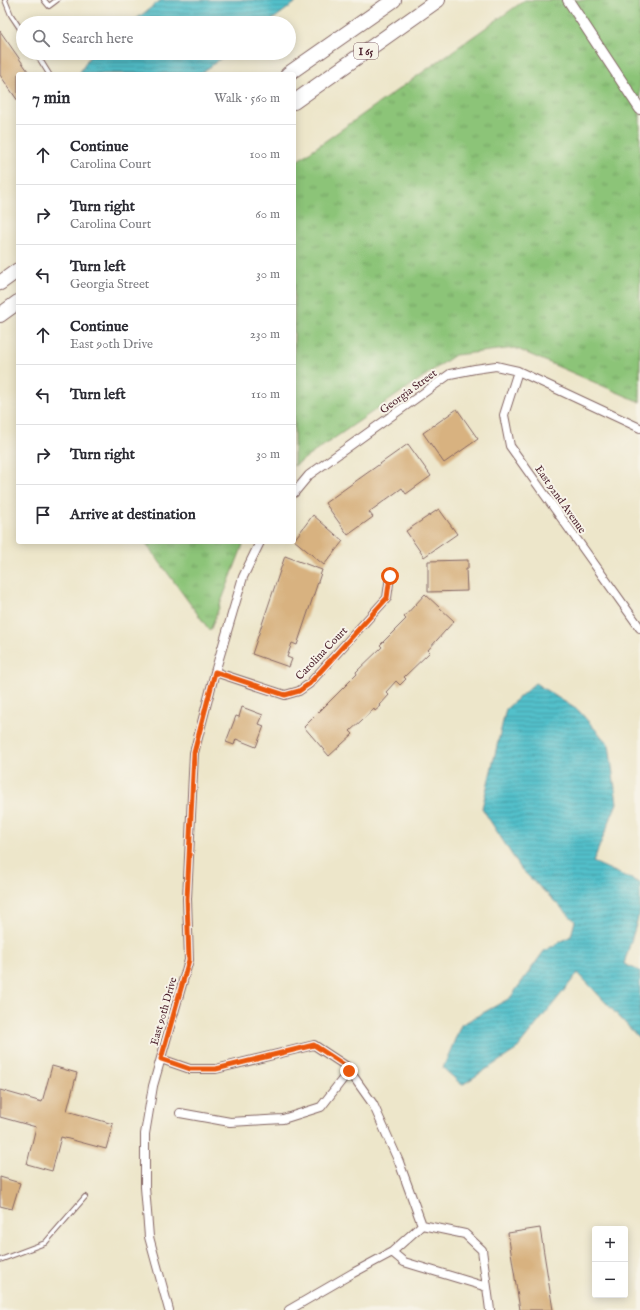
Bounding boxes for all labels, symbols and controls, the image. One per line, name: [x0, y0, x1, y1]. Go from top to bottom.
search box: [16, 16, 296, 60]
icon: search: [30, 27, 52, 49]
text: Search here: [62, 29, 133, 48]
road number: I 65: [354, 43, 378, 59]
text: 7 min: [32, 88, 70, 109]
text: Walk · 560 m: [214, 90, 280, 107]
text: Continue: [70, 137, 128, 156]
icon: ahead: [32, 144, 54, 166]
text: 100 m: [250, 146, 280, 163]
text: Carolina Court: [70, 156, 151, 173]
text: Turn right: [70, 197, 135, 216]
icon: right: [32, 204, 54, 226]
text: 60 m: [255, 206, 280, 223]
text: Carolina Court: [70, 216, 151, 233]
text: Turn left: [70, 257, 126, 276]
icon: left: [32, 264, 54, 286]
text: 30 m: [256, 266, 280, 283]
text: Georgia Street: [70, 276, 149, 293]
text: Continue: [70, 317, 128, 336]
icon: ahead: [32, 324, 54, 346]
text: 230 m: [250, 326, 280, 343]
text: East 90th Drive: [70, 336, 153, 353]
street label: Georgia Street: [377, 366, 440, 417]
icon: left: [32, 384, 54, 406]
text: Turn left: [70, 385, 126, 404]
text: 110 m: [251, 386, 280, 403]
icon: right: [32, 444, 54, 466]
text: Turn right: [70, 445, 135, 464]
text: 30 m: [256, 446, 280, 463]
street label: East 92nd Avenue: [531, 463, 589, 536]
icon: arrive: [32, 504, 54, 526]
text: Arrive at destination: [70, 505, 196, 524]
route start: [381, 567, 399, 585]
street label: Carolina Court: [293, 624, 351, 683]
street label: East 90th Drive: [148, 976, 180, 1047]
route end: [340, 1062, 358, 1080]
map controls: [592, 1226, 628, 1298]
button: +: [592, 1226, 628, 1262]
button: −: [592, 1262, 628, 1298]

